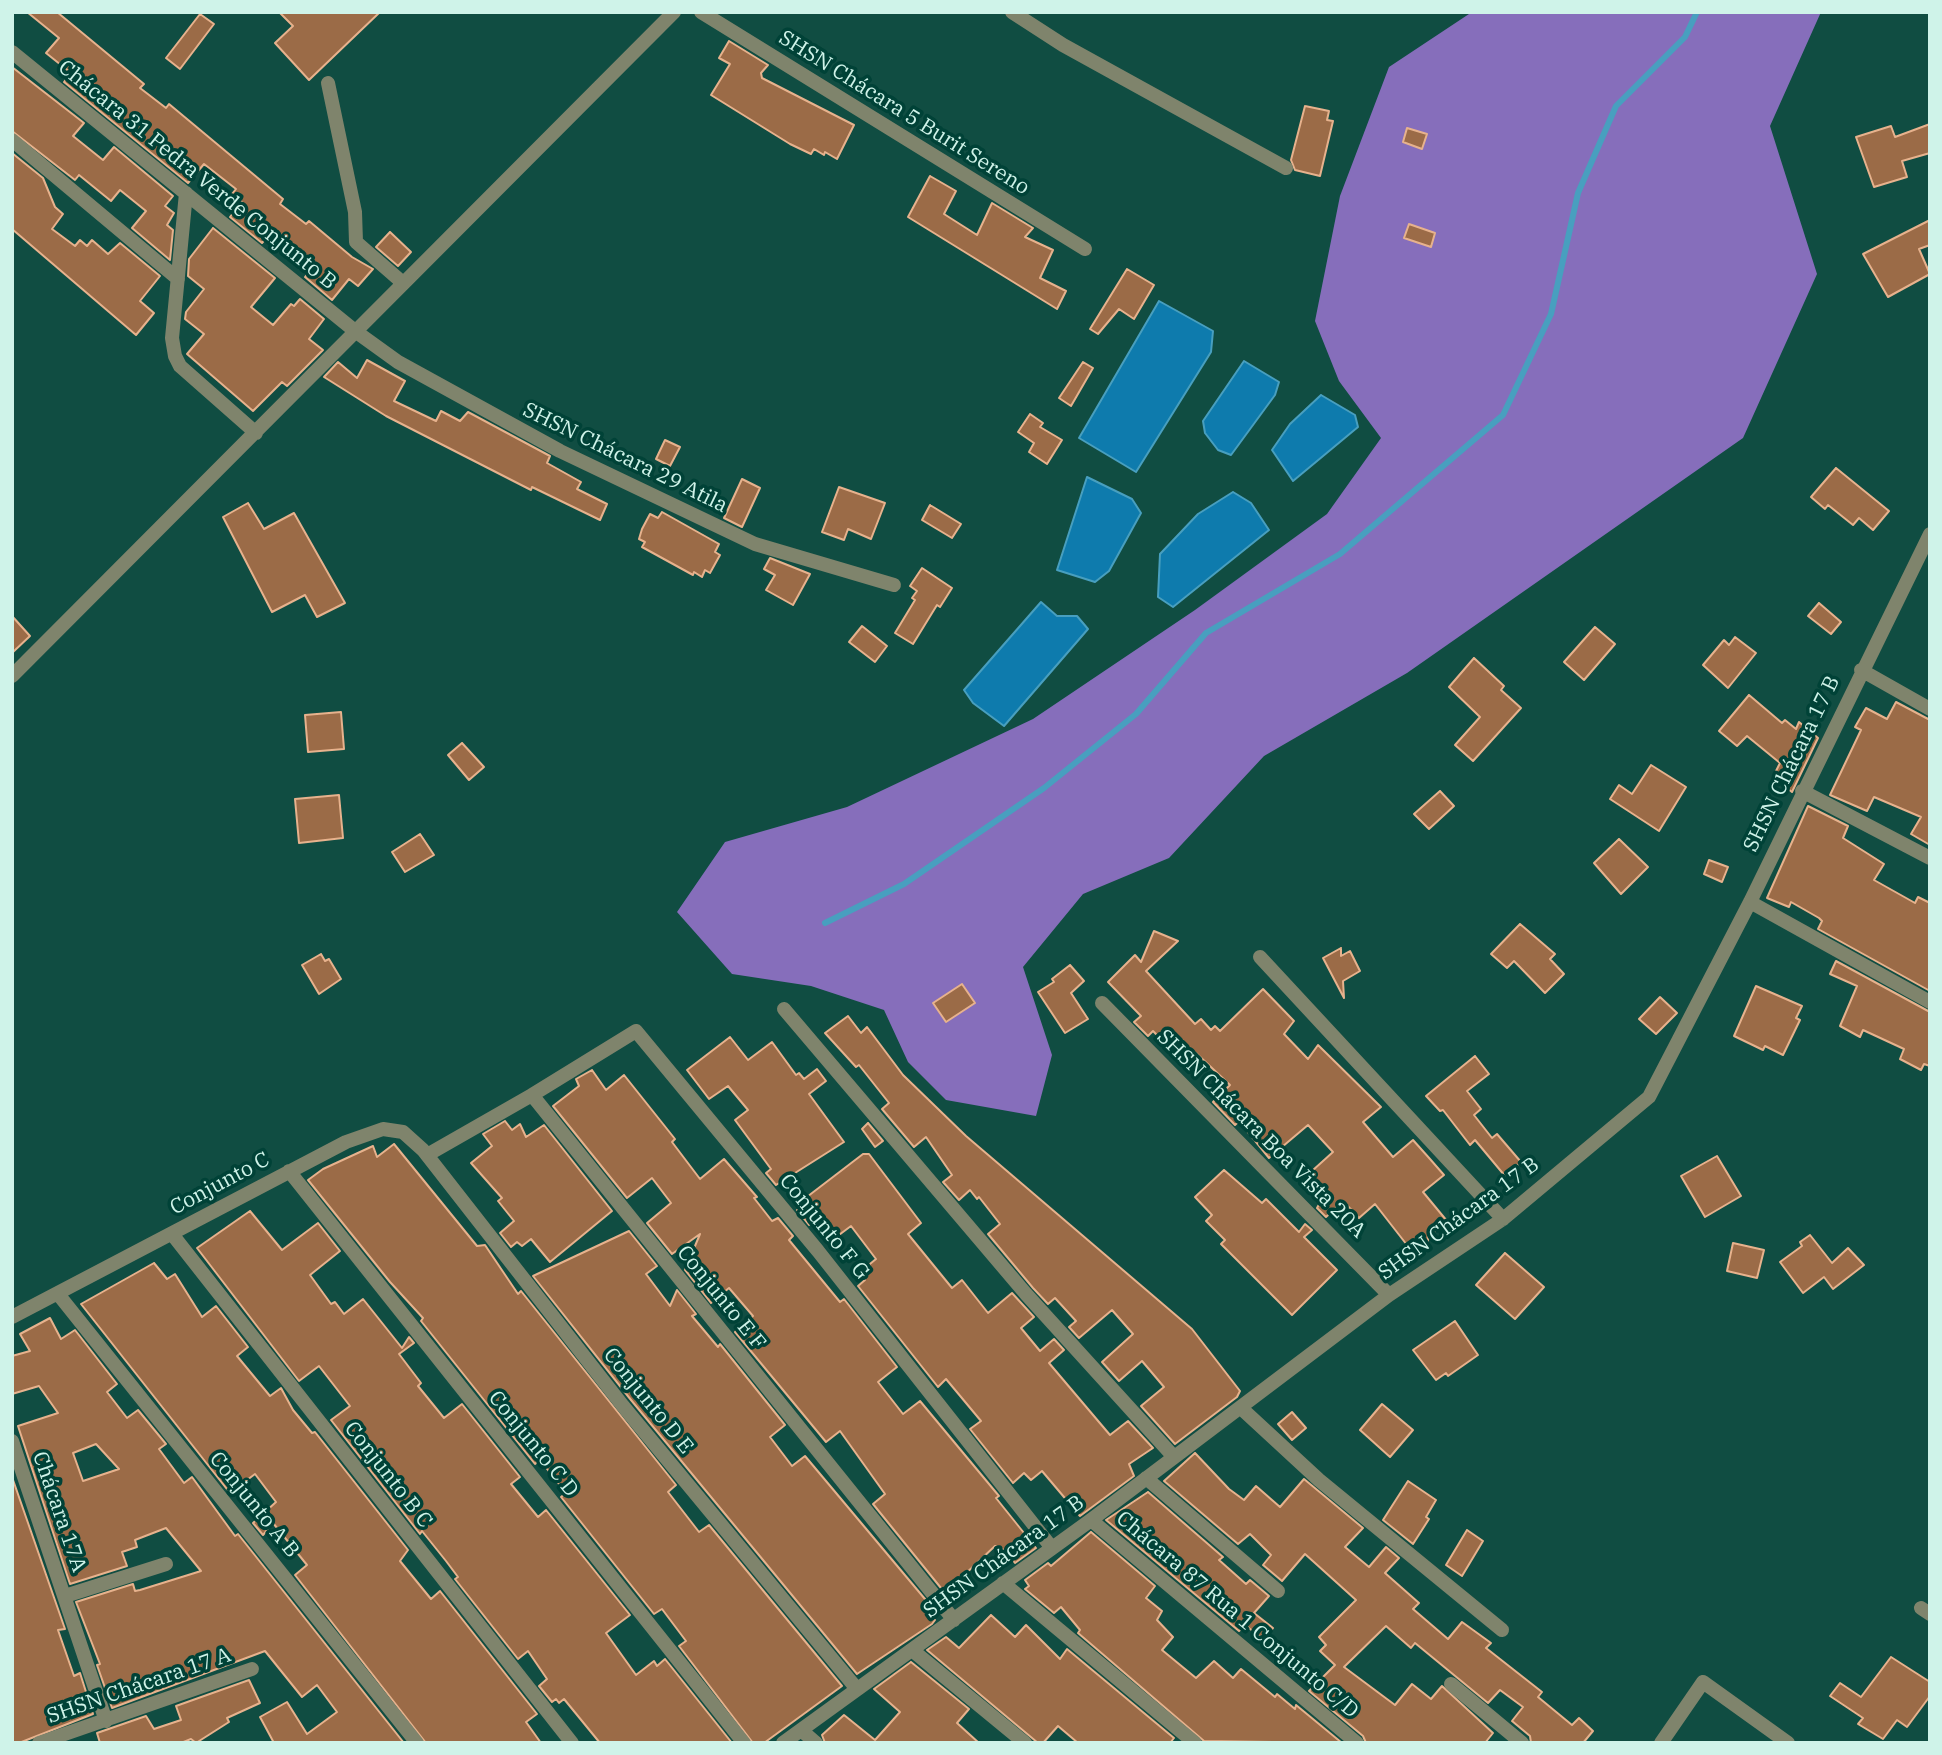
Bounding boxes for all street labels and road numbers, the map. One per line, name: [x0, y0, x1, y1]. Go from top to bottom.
street label: SHSN Chácara 5 Burit Sereno: [774, 25, 1034, 201]
street label: Chácara 31 Pedra Verde Conjunto B: [53, 55, 341, 295]
street label: SHSN Chácara 29 Atila: [519, 397, 731, 519]
street label: SHSN Chácara 17 B: [1738, 672, 1846, 856]
street label: SHSN Chácara Boa Vista 20A: [1151, 1024, 1371, 1244]
street label: Conjunto C: [166, 1147, 274, 1221]
street label: SHSN Chácara 17 B: [1374, 1152, 1544, 1286]
street label: Conjunto F G: [774, 1169, 874, 1285]
street label: Conjunto E F: [671, 1241, 771, 1355]
street label: Conjunto D E: [598, 1343, 698, 1459]
street label: Conjunto C D: [483, 1386, 583, 1502]
street label: Conjunto B C: [339, 1417, 437, 1533]
street label: Conjunto A B: [204, 1447, 304, 1563]
street label: Chácara 17A: [27, 1448, 91, 1576]
street label: SHSN Chácara 17 B: [919, 1490, 1089, 1624]
street label: Chácara 87 Rua 1 Conjunto C/D: [1111, 1506, 1363, 1724]
street label: SHSN Chácara 17 A: [44, 1643, 234, 1729]

